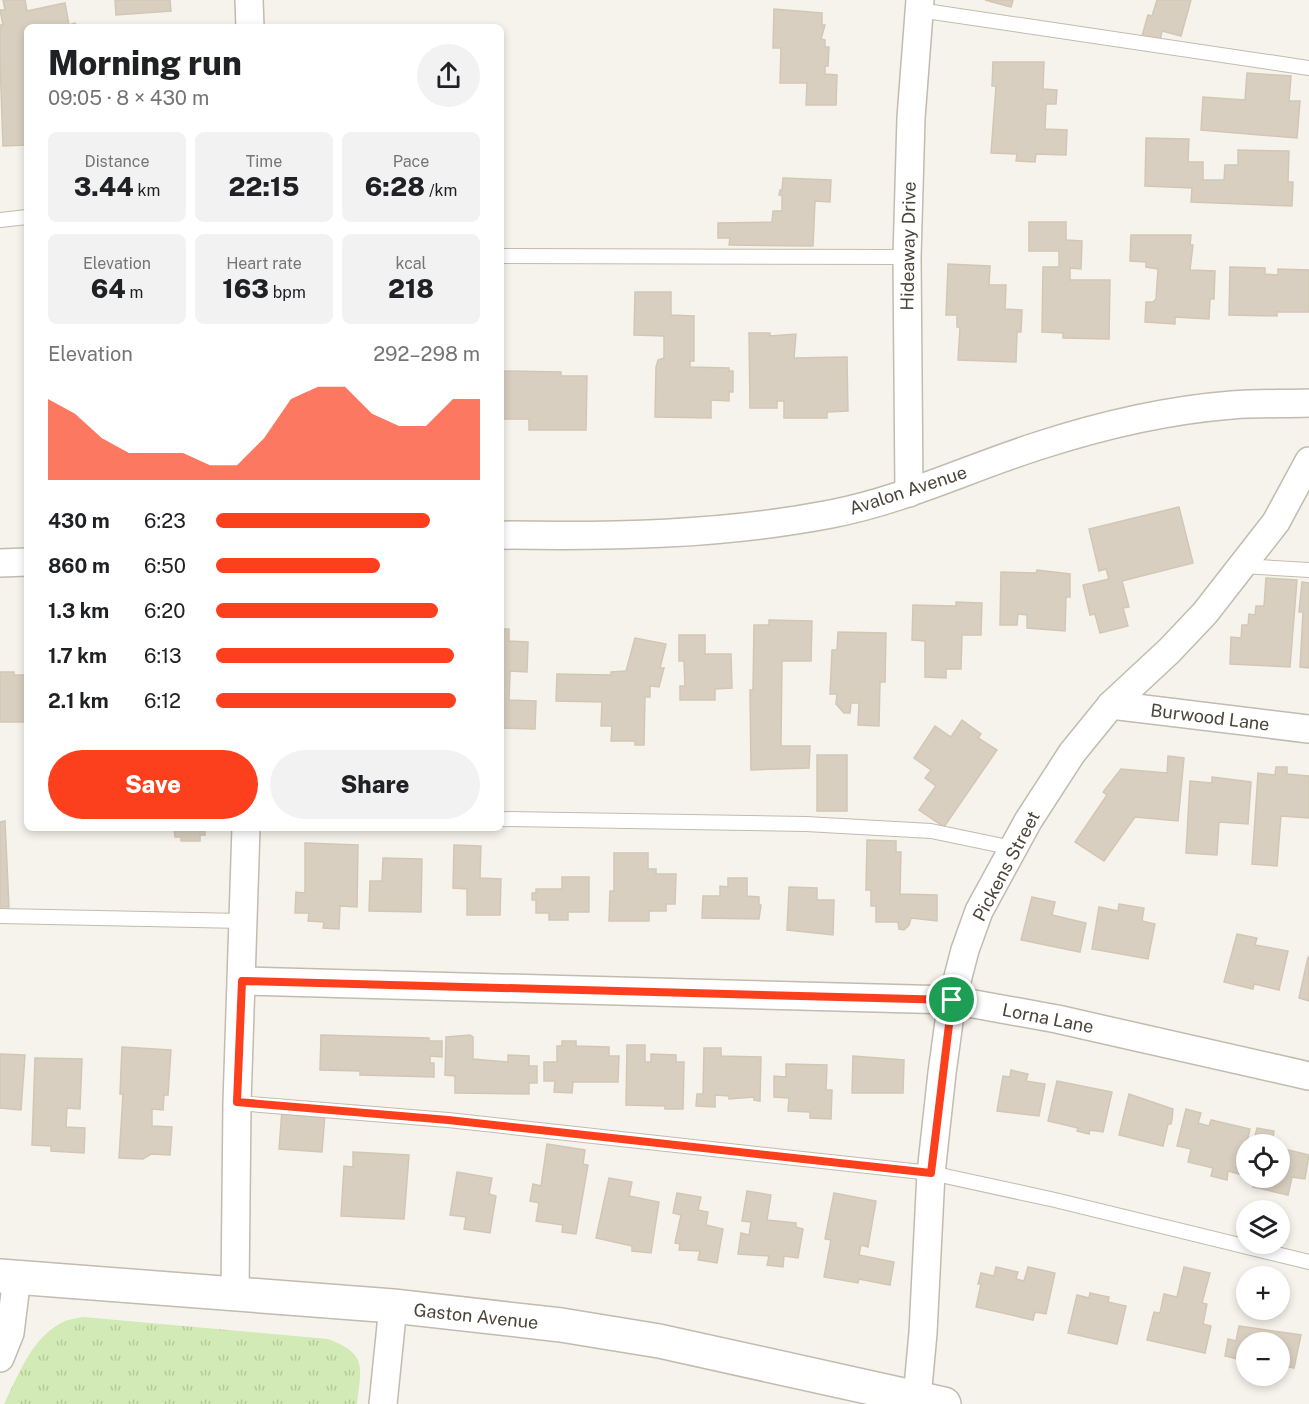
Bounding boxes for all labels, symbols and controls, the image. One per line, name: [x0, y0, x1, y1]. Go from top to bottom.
text: Morning run: [48, 44, 242, 82]
button: share: [417, 44, 480, 107]
text: 09:05 · 8 × 430 m: [48, 86, 209, 110]
text: Distance: [85, 152, 149, 171]
text: Time: [246, 152, 282, 171]
text: Pace: [393, 152, 429, 171]
text: 3.44: [74, 171, 134, 202]
text: 22:15: [229, 171, 299, 202]
text: 6:28: [365, 171, 425, 202]
text: km: [134, 181, 160, 200]
text: /km: [425, 181, 457, 200]
street label: Hideaway Drive: [896, 181, 920, 311]
text: Elevation: [83, 254, 151, 273]
text: Heart rate: [226, 254, 302, 273]
text: kcal: [396, 254, 426, 273]
text: 64: [91, 273, 126, 304]
text: 163: [222, 273, 269, 304]
text: 218: [388, 273, 434, 304]
text: m: [126, 283, 143, 302]
text: bpm: [269, 283, 306, 302]
text: Elevation: [48, 342, 133, 366]
text: 292–298 m: [373, 342, 480, 366]
street label: Avalon Avenue: [847, 461, 969, 519]
text: 430 m: [48, 509, 110, 533]
text: 6:23: [144, 509, 186, 533]
text: 860 m: [48, 554, 110, 578]
text: 6:50: [144, 554, 186, 578]
text: 1.3 km: [48, 599, 109, 623]
text: 6:20: [144, 599, 186, 623]
text: 1.7 km: [48, 644, 107, 668]
text: 6:13: [144, 644, 182, 668]
text: 2.1 km: [48, 689, 109, 713]
text: 6:12: [144, 689, 181, 713]
street label: Burwood Lane: [1149, 699, 1271, 735]
button: Save: [48, 750, 258, 819]
button: Share: [270, 750, 480, 819]
street label: Pickens Street: [968, 807, 1044, 925]
pin: [926, 974, 977, 1025]
icon: arrive: [935, 983, 968, 1016]
street label: Lorna Lane: [1001, 999, 1095, 1037]
map controls: [1236, 1134, 1290, 1386]
button: locate: [1236, 1134, 1290, 1188]
button: layers: [1236, 1200, 1290, 1254]
button: +: [1236, 1266, 1290, 1320]
street label: Gaston Avenue: [413, 1299, 539, 1333]
button: −: [1236, 1332, 1290, 1386]

